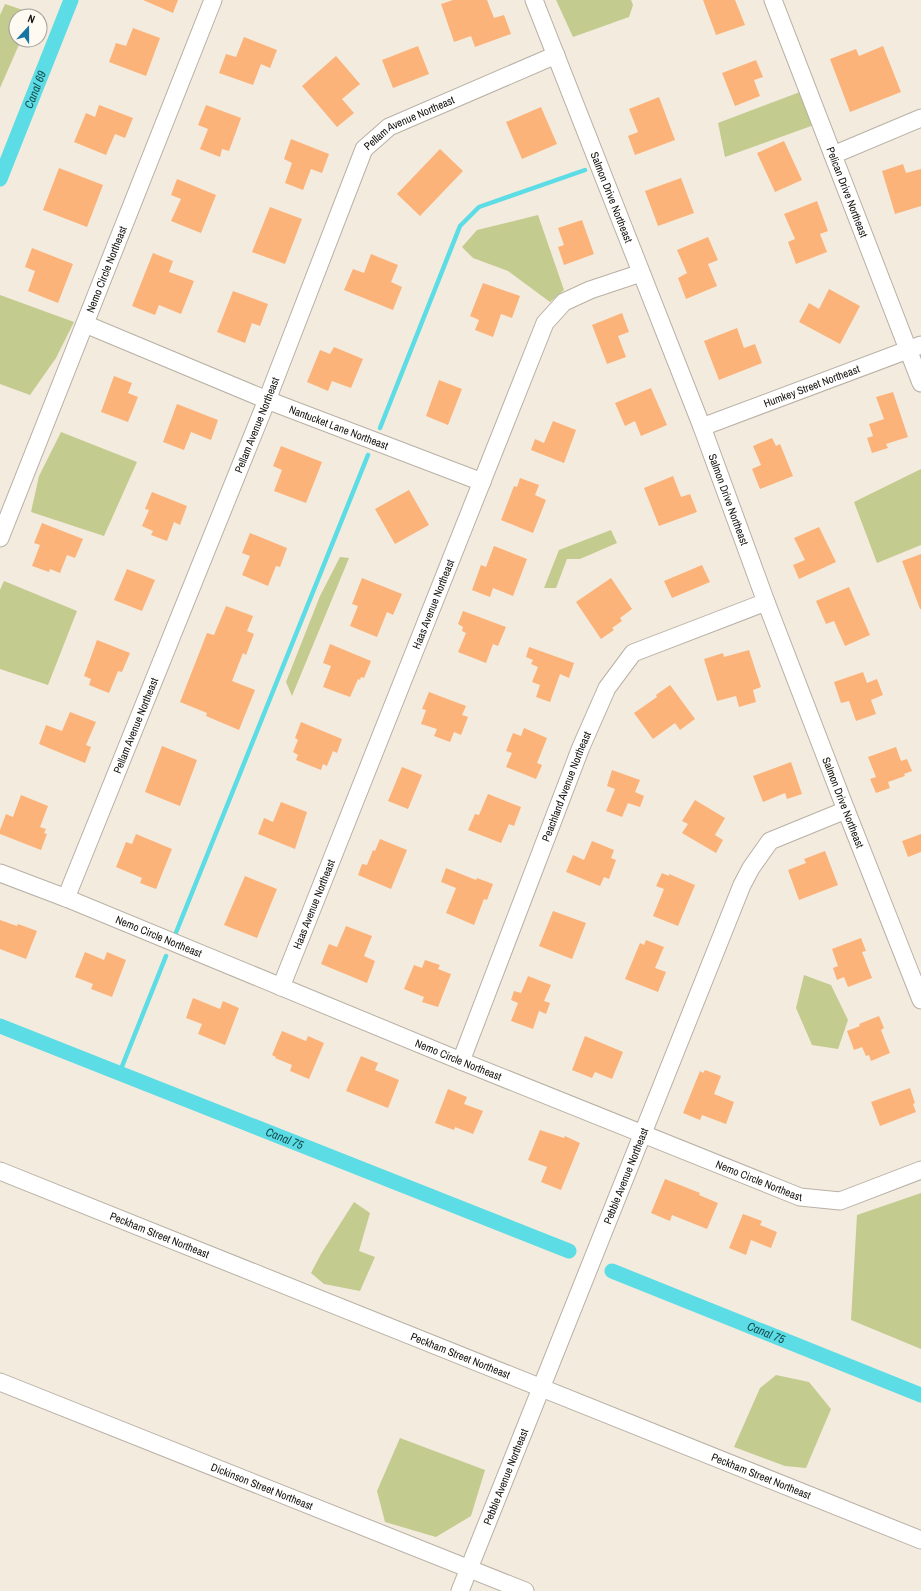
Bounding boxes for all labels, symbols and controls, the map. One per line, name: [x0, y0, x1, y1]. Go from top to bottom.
north arrow: [8, 8, 48, 48]
text: N: [26, 11, 37, 26]
water label: Canal 69: [21, 68, 50, 111]
street label: Pellam Avenue Northeast: [361, 92, 457, 153]
street label: Pelican Drive Northeast: [823, 145, 871, 240]
street label: Salmon Drive Northeast: [587, 150, 636, 245]
street label: Nemo Circle Northeast: [83, 224, 130, 315]
street label: Humkey Street Northeast: [762, 361, 862, 410]
street label: Pellam Avenue Northeast: [231, 375, 282, 475]
street label: Nantucket Lane Northeast: [287, 402, 391, 453]
street label: Salmon Drive Northeast: [705, 452, 752, 548]
street label: Haas Avenue Northeast: [409, 557, 458, 651]
street label: Pellam Avenue Northeast: [110, 675, 161, 775]
street label: Peachland Avenue Northeast: [539, 729, 594, 844]
street label: Salmon Drive Northeast: [819, 755, 867, 850]
street label: Haas Avenue Northeast: [290, 857, 338, 951]
street label: Nemo Circle Northeast: [114, 912, 204, 960]
street label: Nemo Circle Northeast: [413, 1036, 504, 1084]
water label: Canal 75: [263, 1124, 306, 1153]
street label: Pebble Avenue Northeast: [600, 1125, 651, 1226]
street label: Nemo Circle Northeast: [714, 1157, 803, 1204]
street label: Peckham Street Northeast: [108, 1209, 212, 1261]
water label: Canal 75: [745, 1318, 788, 1348]
street label: Peckham Street Northeast: [409, 1329, 513, 1382]
street label: Pebble Avenue Northeast: [480, 1426, 531, 1527]
street label: Peckham Street Northeast: [709, 1450, 813, 1502]
street label: Dickinson Street Northeast: [209, 1460, 315, 1513]

